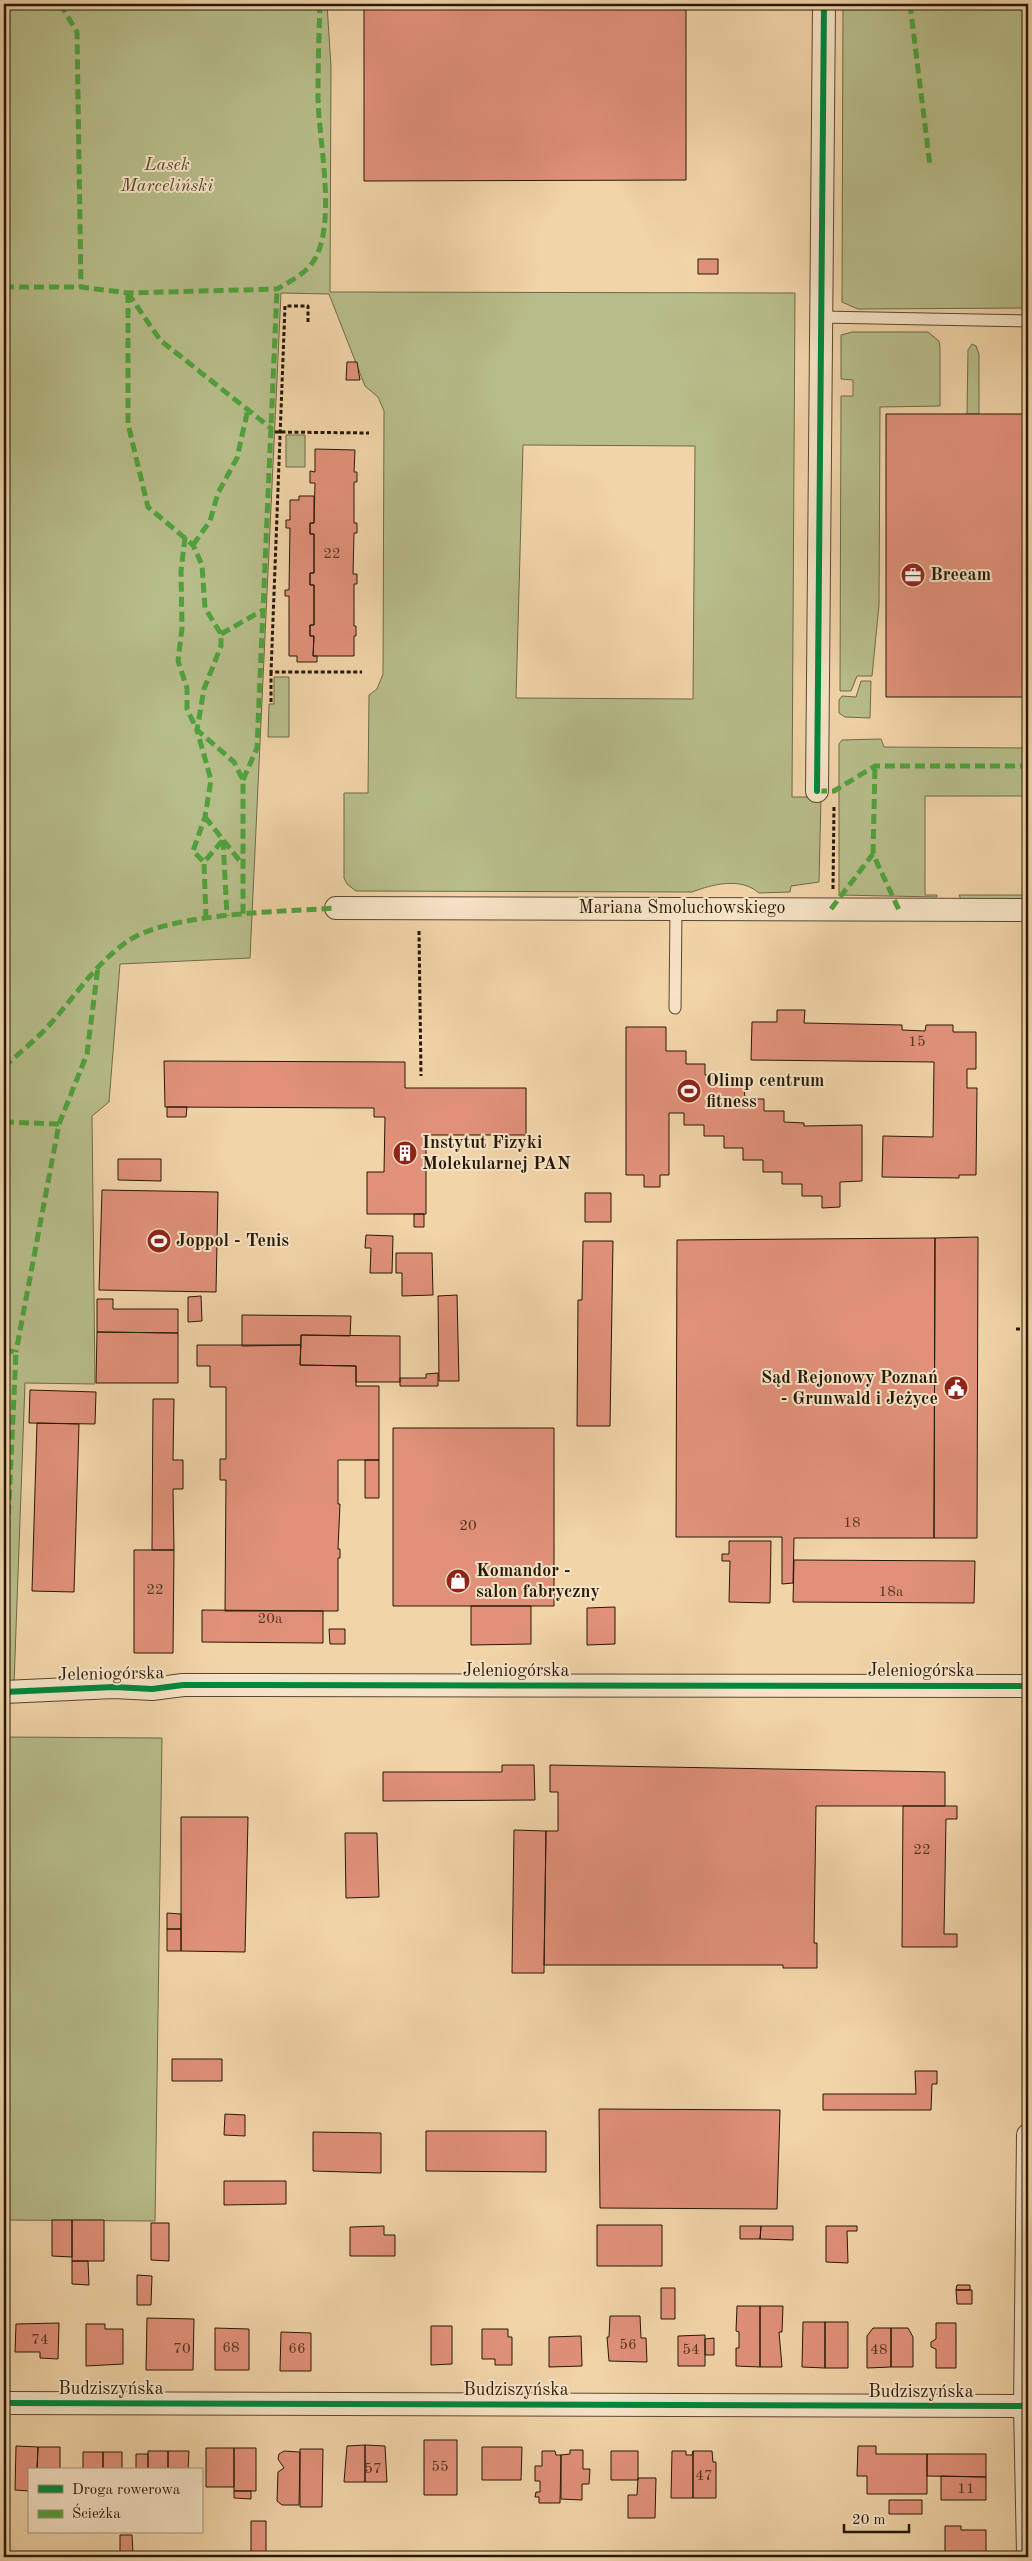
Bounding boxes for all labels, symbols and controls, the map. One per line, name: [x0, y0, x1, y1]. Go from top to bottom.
park label: Lasek Marceliński: [120, 156, 213, 195]
house number: 22: [323, 547, 341, 562]
office icon: Breeam: [900, 562, 926, 588]
place label: Breeam: [930, 566, 991, 584]
street label: Mariana Smoluchowskiego: [579, 899, 785, 917]
house number: 15: [908, 1035, 926, 1050]
place label: Olimp centrum fitness: [706, 1072, 825, 1111]
sports icon: Olimp centrum fitness: [676, 1078, 702, 1104]
place label: Instytut Fizyki Molekularnej PAN: [422, 1134, 571, 1173]
building icon: Instytut Fizyki Molekularnej PAN: [392, 1140, 418, 1166]
sports icon: Joppol - Tenis: [146, 1228, 172, 1254]
place label: Joppol - Tenis: [176, 1232, 289, 1250]
place label: Sąd Rejonowy Poznań - Grunwald i Jeżyce: [761, 1369, 938, 1408]
public building icon: Sąd Rejonowy Poznań - Grunwald i Jeżyce: [943, 1375, 969, 1401]
house number: 18: [843, 1516, 861, 1531]
house number: 20: [459, 1519, 477, 1534]
place label: Komandor - salon fabryczny: [476, 1562, 600, 1601]
shop icon: Komandor - salon fabryczny: [445, 1568, 471, 1594]
house number: 22: [146, 1583, 164, 1598]
house number: 18a: [879, 1585, 904, 1600]
house number: 20a: [258, 1612, 283, 1627]
street label: Jeleniogórska: [463, 1662, 569, 1680]
street label: Jeleniogórska: [868, 1662, 974, 1680]
street label: Jeleniogórska: [57, 1664, 165, 1684]
house number: 22: [913, 1843, 931, 1858]
house number: 74: [31, 2333, 49, 2348]
house number: 56: [619, 2338, 637, 2353]
house number: 68: [222, 2341, 240, 2356]
house number: 70: [173, 2342, 191, 2357]
house number: 66: [288, 2342, 306, 2357]
house number: 54: [682, 2343, 700, 2358]
house number: 48: [870, 2343, 888, 2358]
street label: Budziszyńska: [58, 2380, 164, 2398]
street label: Budziszyńska: [463, 2381, 569, 2399]
street label: Budziszyńska: [868, 2383, 974, 2401]
house number: 55: [431, 2460, 449, 2475]
house number: 57: [364, 2462, 382, 2477]
legend: [28, 2468, 202, 2534]
house number: 47: [695, 2469, 713, 2484]
house number: 11: [957, 2482, 975, 2497]
text: Droga rowerowa: [72, 2483, 181, 2498]
scale bar: [844, 2501, 910, 2533]
text: Ścieżka: [72, 2503, 121, 2522]
text: 20 m: [852, 2513, 886, 2528]

